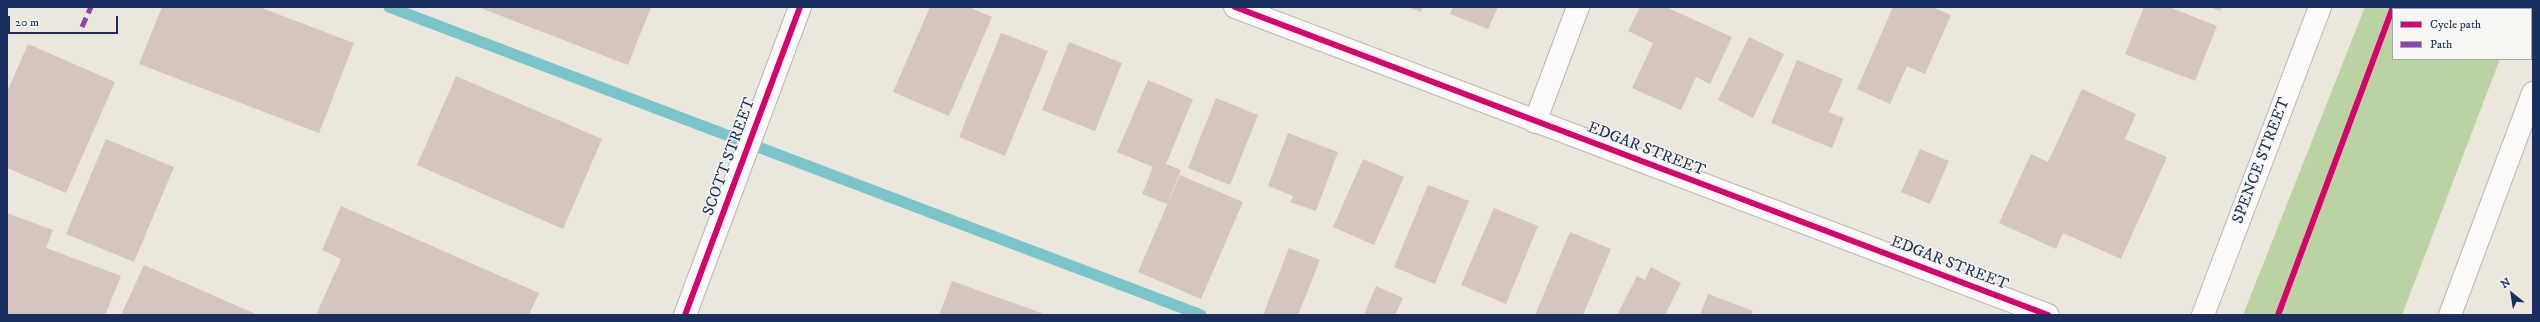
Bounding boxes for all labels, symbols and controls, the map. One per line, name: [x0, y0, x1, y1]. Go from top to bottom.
scale bar: [10, 8, 120, 34]
legend: [2392, 8, 2532, 60]
text: 20 m: [15, 15, 39, 30]
text: Cycle path: [2430, 17, 2481, 32]
text: Path: [2430, 37, 2452, 52]
street label: SCOTT STREET: [700, 95, 760, 219]
street label: SPENCE STREET: [2229, 95, 2295, 227]
street label: EDGAR STREET: [1584, 119, 1708, 181]
street label: EDGAR STREET: [1887, 233, 2011, 295]
north arrow: [2492, 274, 2532, 314]
text: N: [2499, 275, 2513, 292]

